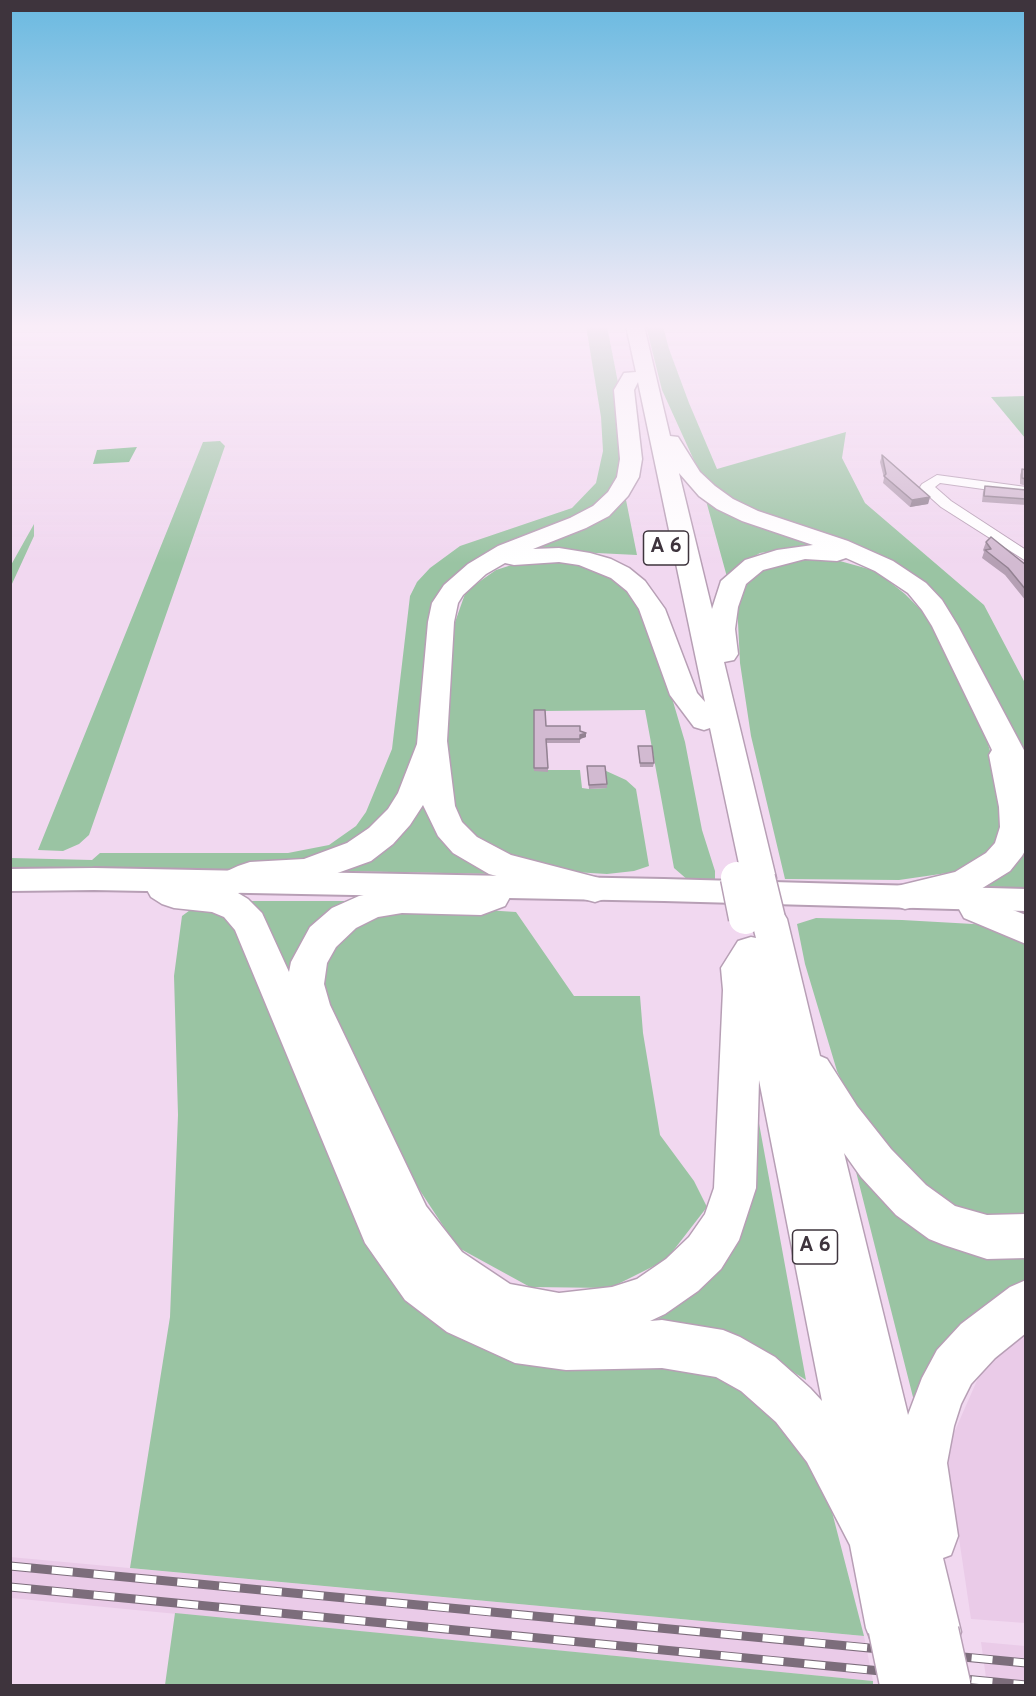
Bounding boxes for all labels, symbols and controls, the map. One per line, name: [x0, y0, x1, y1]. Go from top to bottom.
road number: A 6: [644, 531, 688, 565]
road number: A 6: [792, 1230, 838, 1264]

